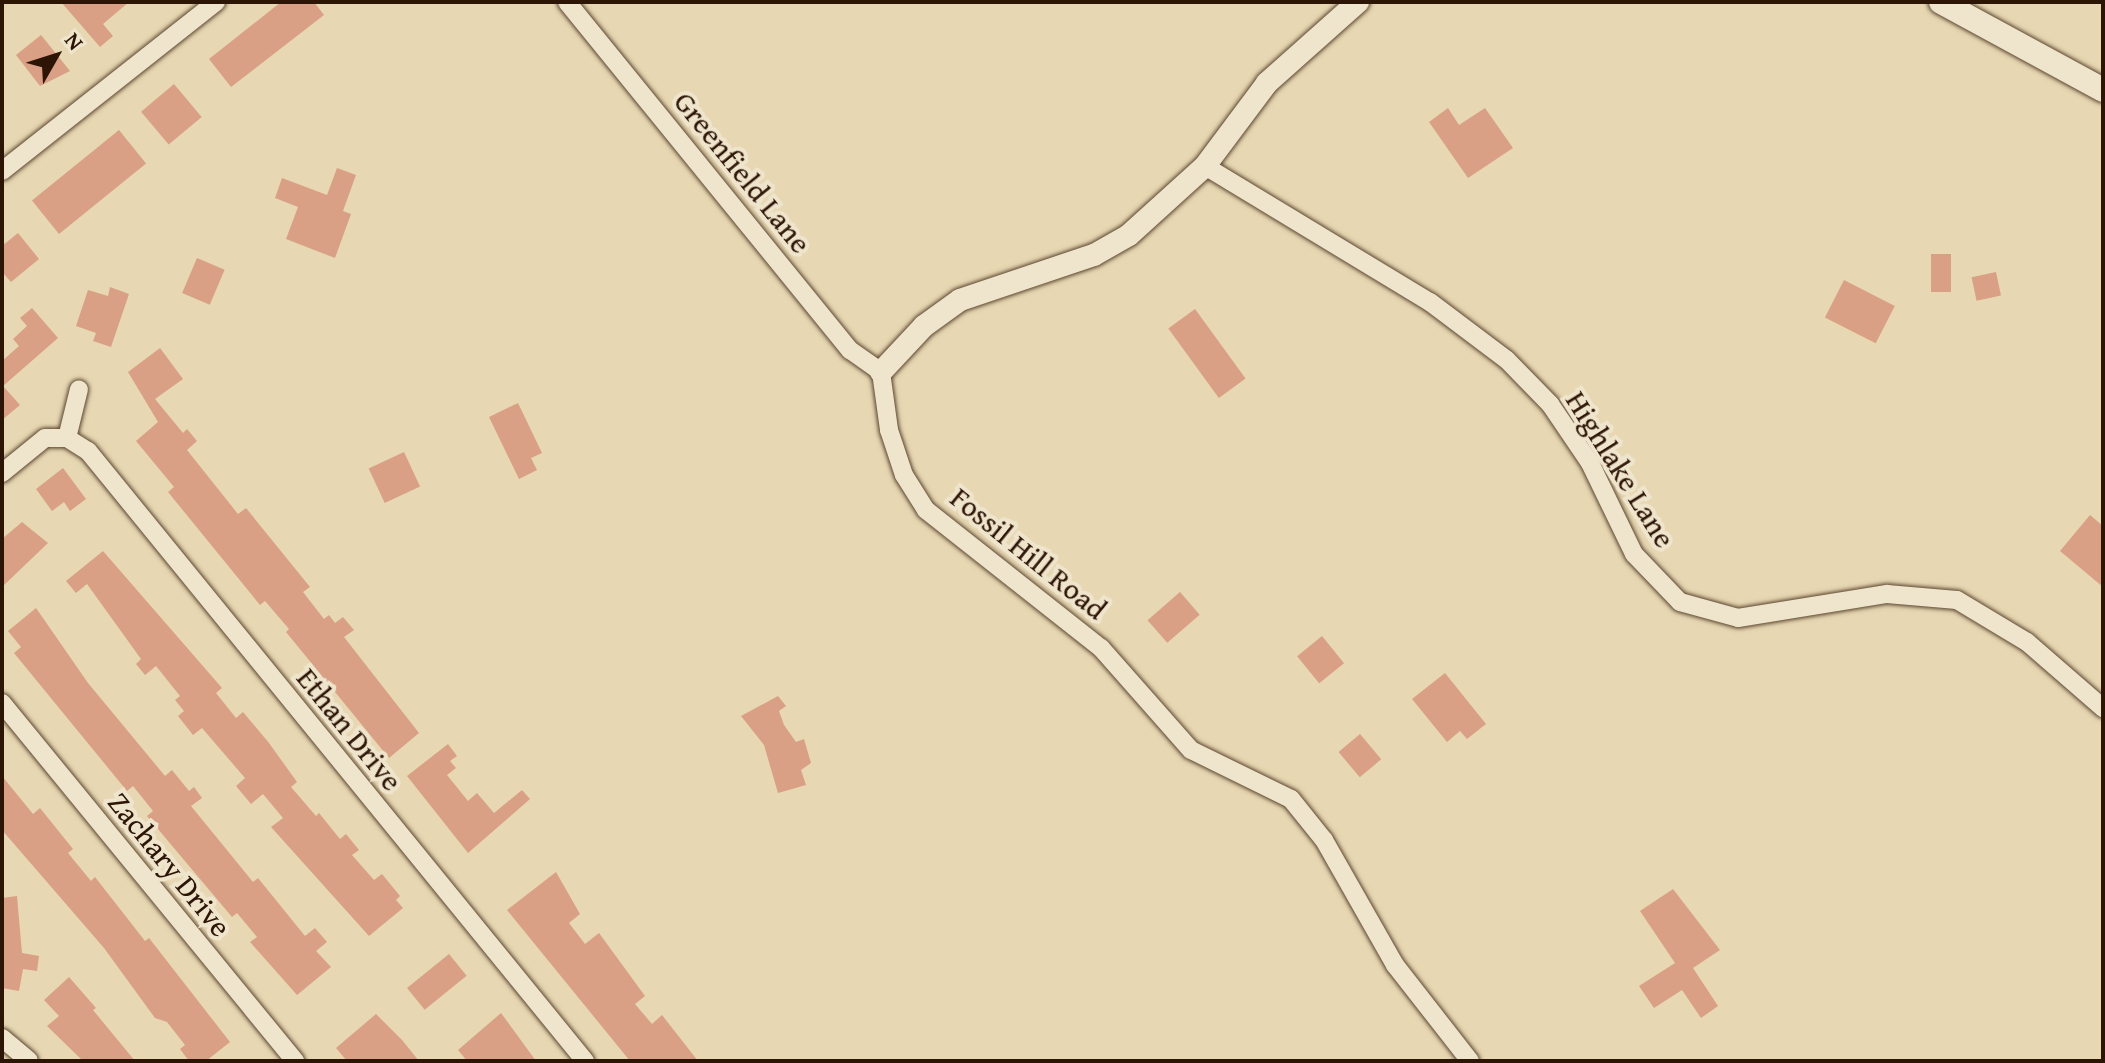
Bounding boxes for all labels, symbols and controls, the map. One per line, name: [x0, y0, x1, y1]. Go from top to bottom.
north arrow: [16, 16, 96, 96]
text: N: [58, 25, 92, 57]
street label: Greenfield Lane: [667, 84, 819, 260]
street label: Highlake Lane: [1559, 384, 1683, 554]
street label: Fossil Hill Road: [944, 479, 1114, 627]
street label: Ethan Drive: [290, 660, 410, 798]
street label: Zachary Drive: [101, 785, 239, 943]

